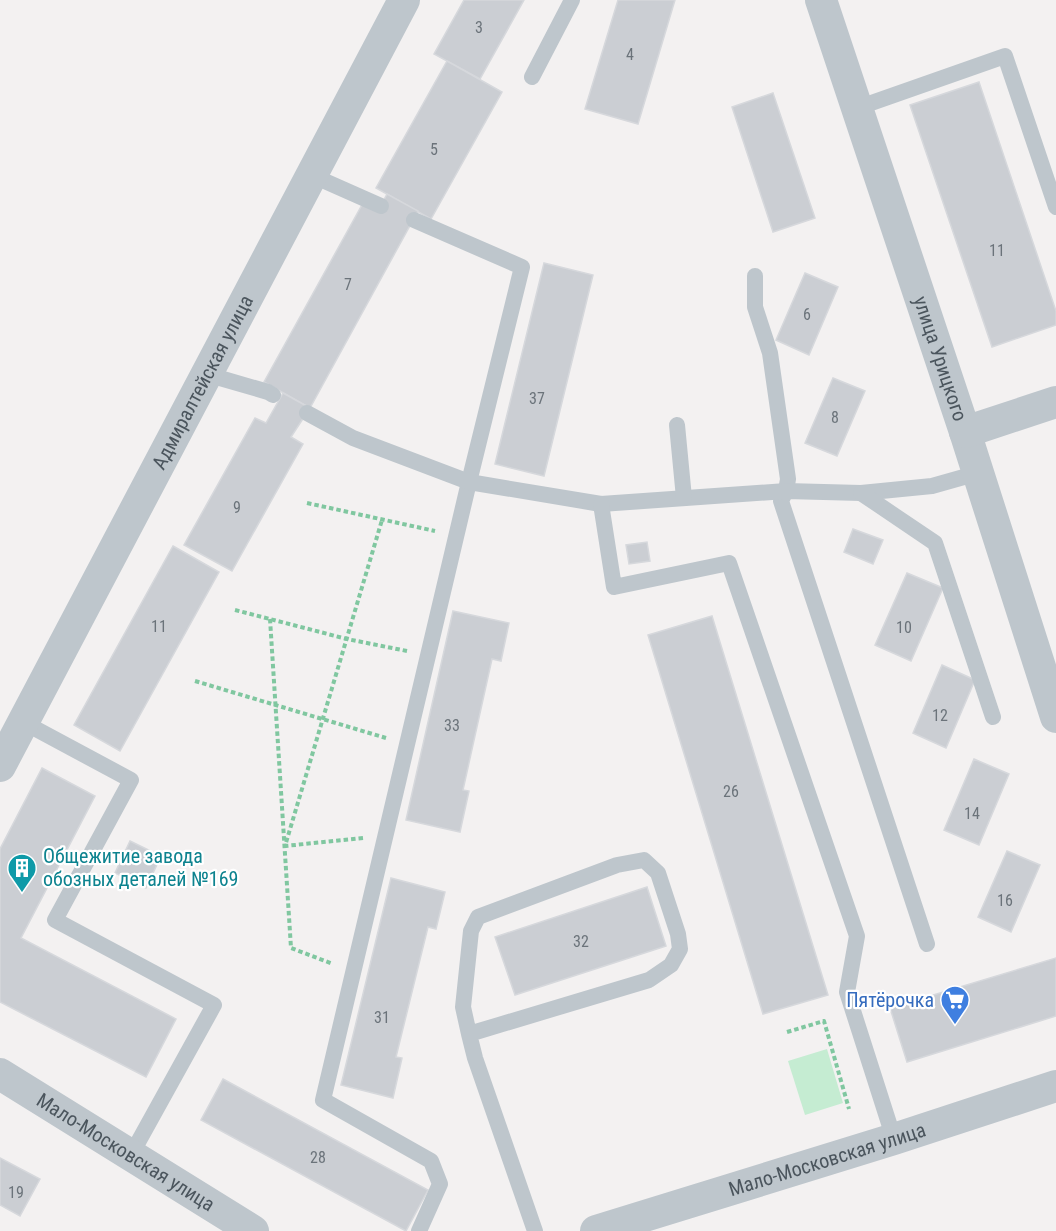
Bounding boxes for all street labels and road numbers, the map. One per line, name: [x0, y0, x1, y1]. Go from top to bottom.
street label: Адмиралтейская улица: [147, 291, 258, 473]
street label: улица Урицкого: [909, 293, 973, 424]
street label: Мало-Московская улица: [32, 1088, 219, 1216]
street label: Мало-Московская улица: [726, 1117, 929, 1201]

